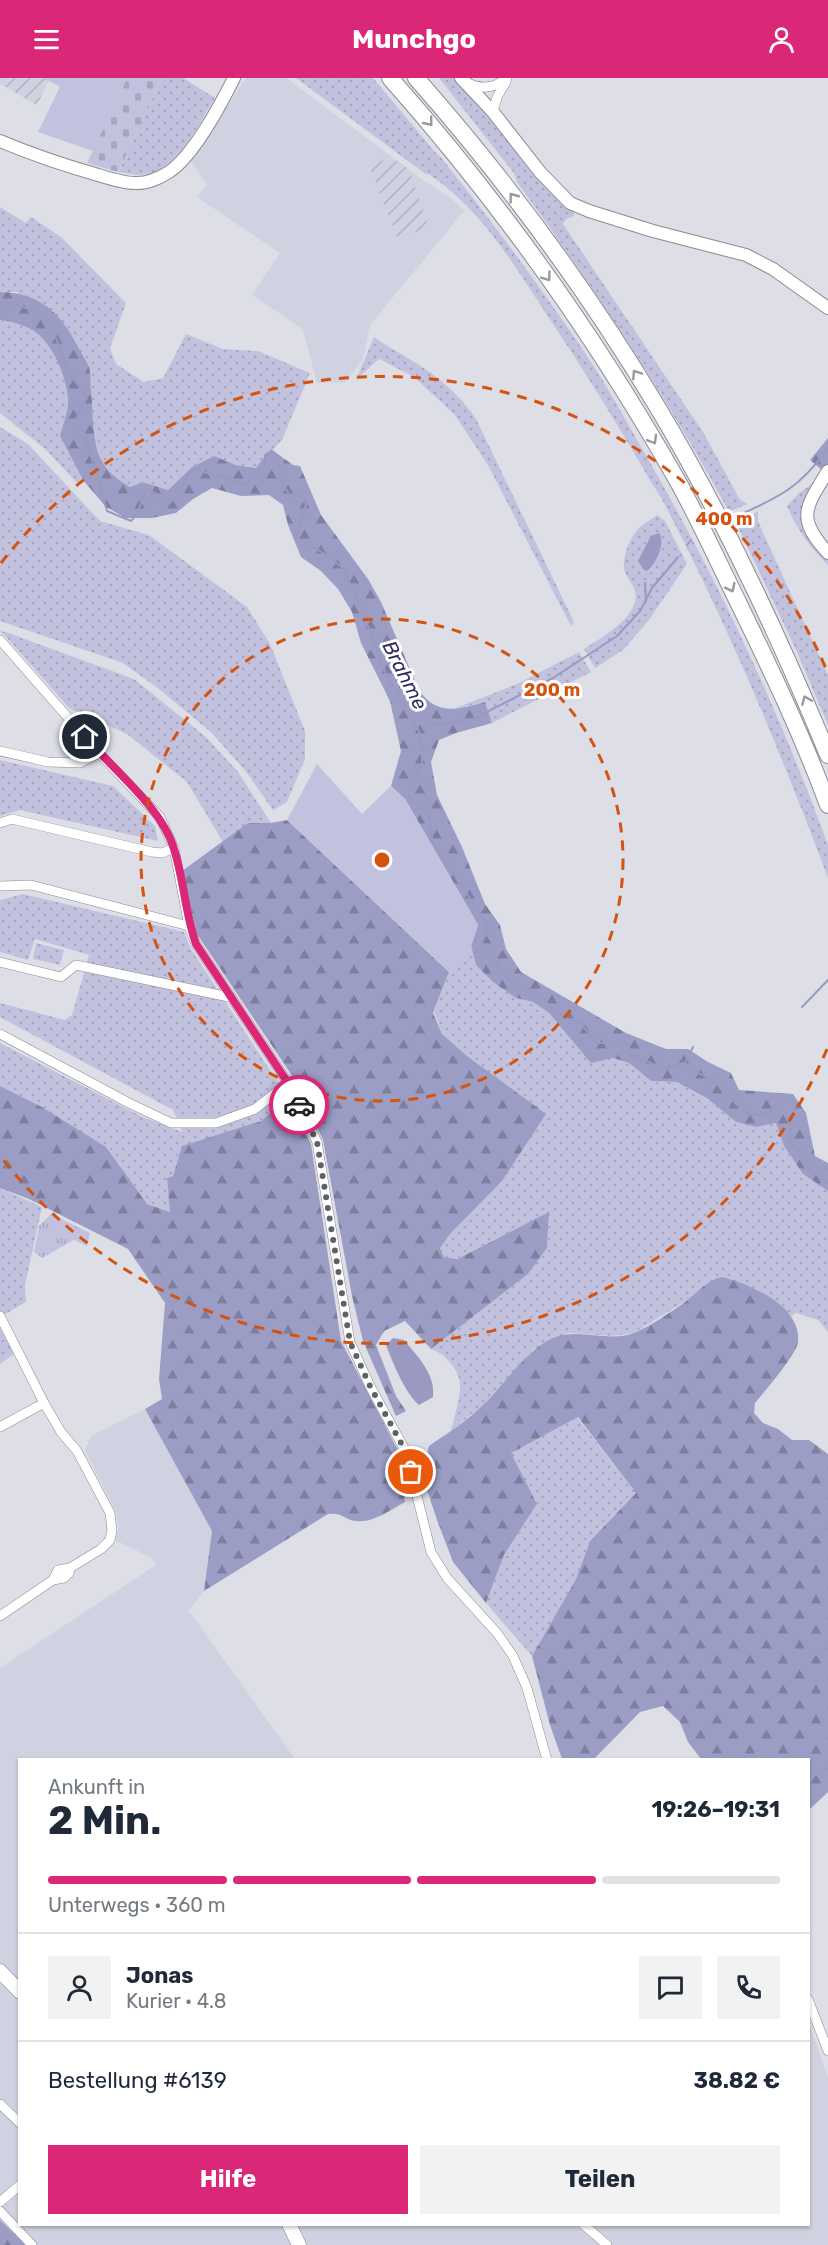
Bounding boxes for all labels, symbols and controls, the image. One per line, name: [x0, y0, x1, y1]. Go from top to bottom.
icon: menu: [30, 23, 63, 56]
text: Munchgo: [352, 23, 476, 55]
icon: person: [765, 23, 798, 56]
one-way arrow: [421, 115, 432, 126]
one-way arrow: [510, 192, 521, 203]
one-way arrow: [540, 270, 551, 281]
one-way arrow: [632, 370, 644, 380]
one-way arrow: [646, 434, 657, 444]
text: 400 m: [695, 508, 753, 530]
one-way arrow: [724, 582, 736, 593]
water label: Brahme: [378, 637, 432, 713]
text: 200 m: [524, 679, 580, 701]
one-way arrow: [801, 696, 813, 707]
pin: [59, 711, 110, 762]
icon: home: [68, 720, 101, 753]
centre of rings: [372, 850, 392, 870]
courier: [269, 1075, 329, 1135]
icon: car: [283, 1089, 316, 1122]
pin: [385, 1446, 436, 1497]
icon: bag: [394, 1455, 427, 1488]
text: Ankunft in: [48, 1775, 145, 1799]
text: 19:26–19:31: [651, 1796, 780, 1823]
text: 2 Min.: [48, 1798, 161, 1844]
text: Unterwegs · 360 m: [48, 1893, 226, 1917]
button: person: [48, 1956, 111, 2019]
button: chat: [639, 1956, 702, 2019]
button: phone: [717, 1956, 780, 2019]
text: Jonas: [126, 1962, 194, 1989]
text: Kurier · 4.8: [126, 1989, 226, 2013]
text: Bestellung #6139: [48, 2067, 227, 2094]
text: 38.82 €: [693, 2067, 780, 2094]
button: Hilfe: [48, 2145, 408, 2214]
button: Teilen: [420, 2145, 780, 2214]

